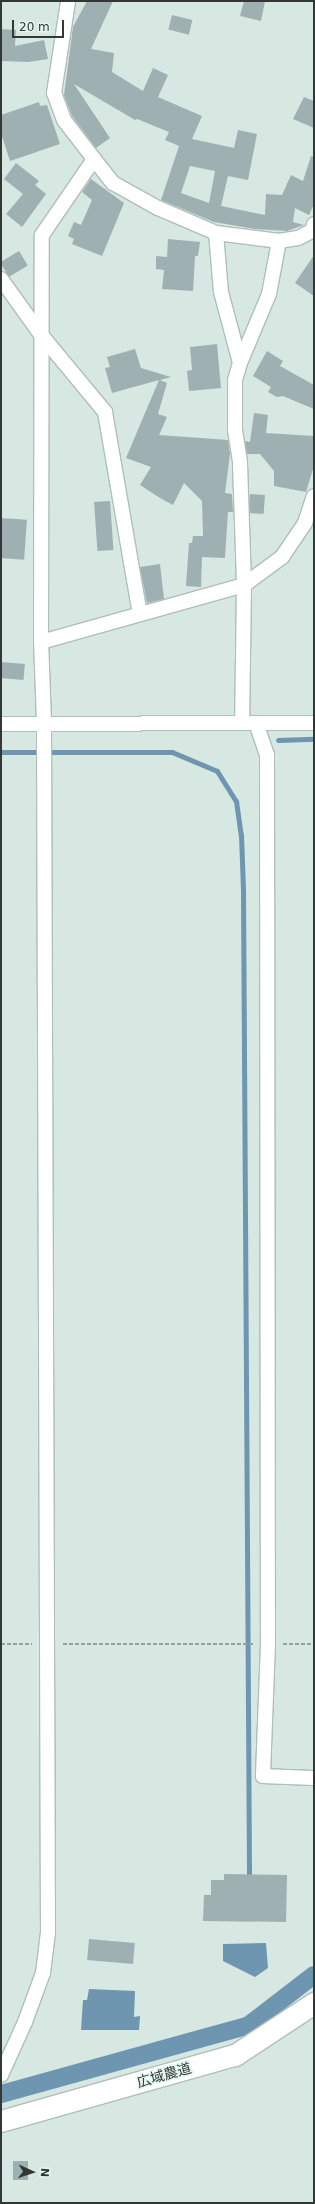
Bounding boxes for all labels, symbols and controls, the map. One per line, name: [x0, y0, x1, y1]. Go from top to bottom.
scale bar: [14, 12, 66, 38]
text: 20 m: [19, 20, 50, 34]
street label: 広域農道: [135, 2059, 193, 2091]
north arrow: [12, 2152, 52, 2192]
text: N: [38, 2168, 51, 2178]

